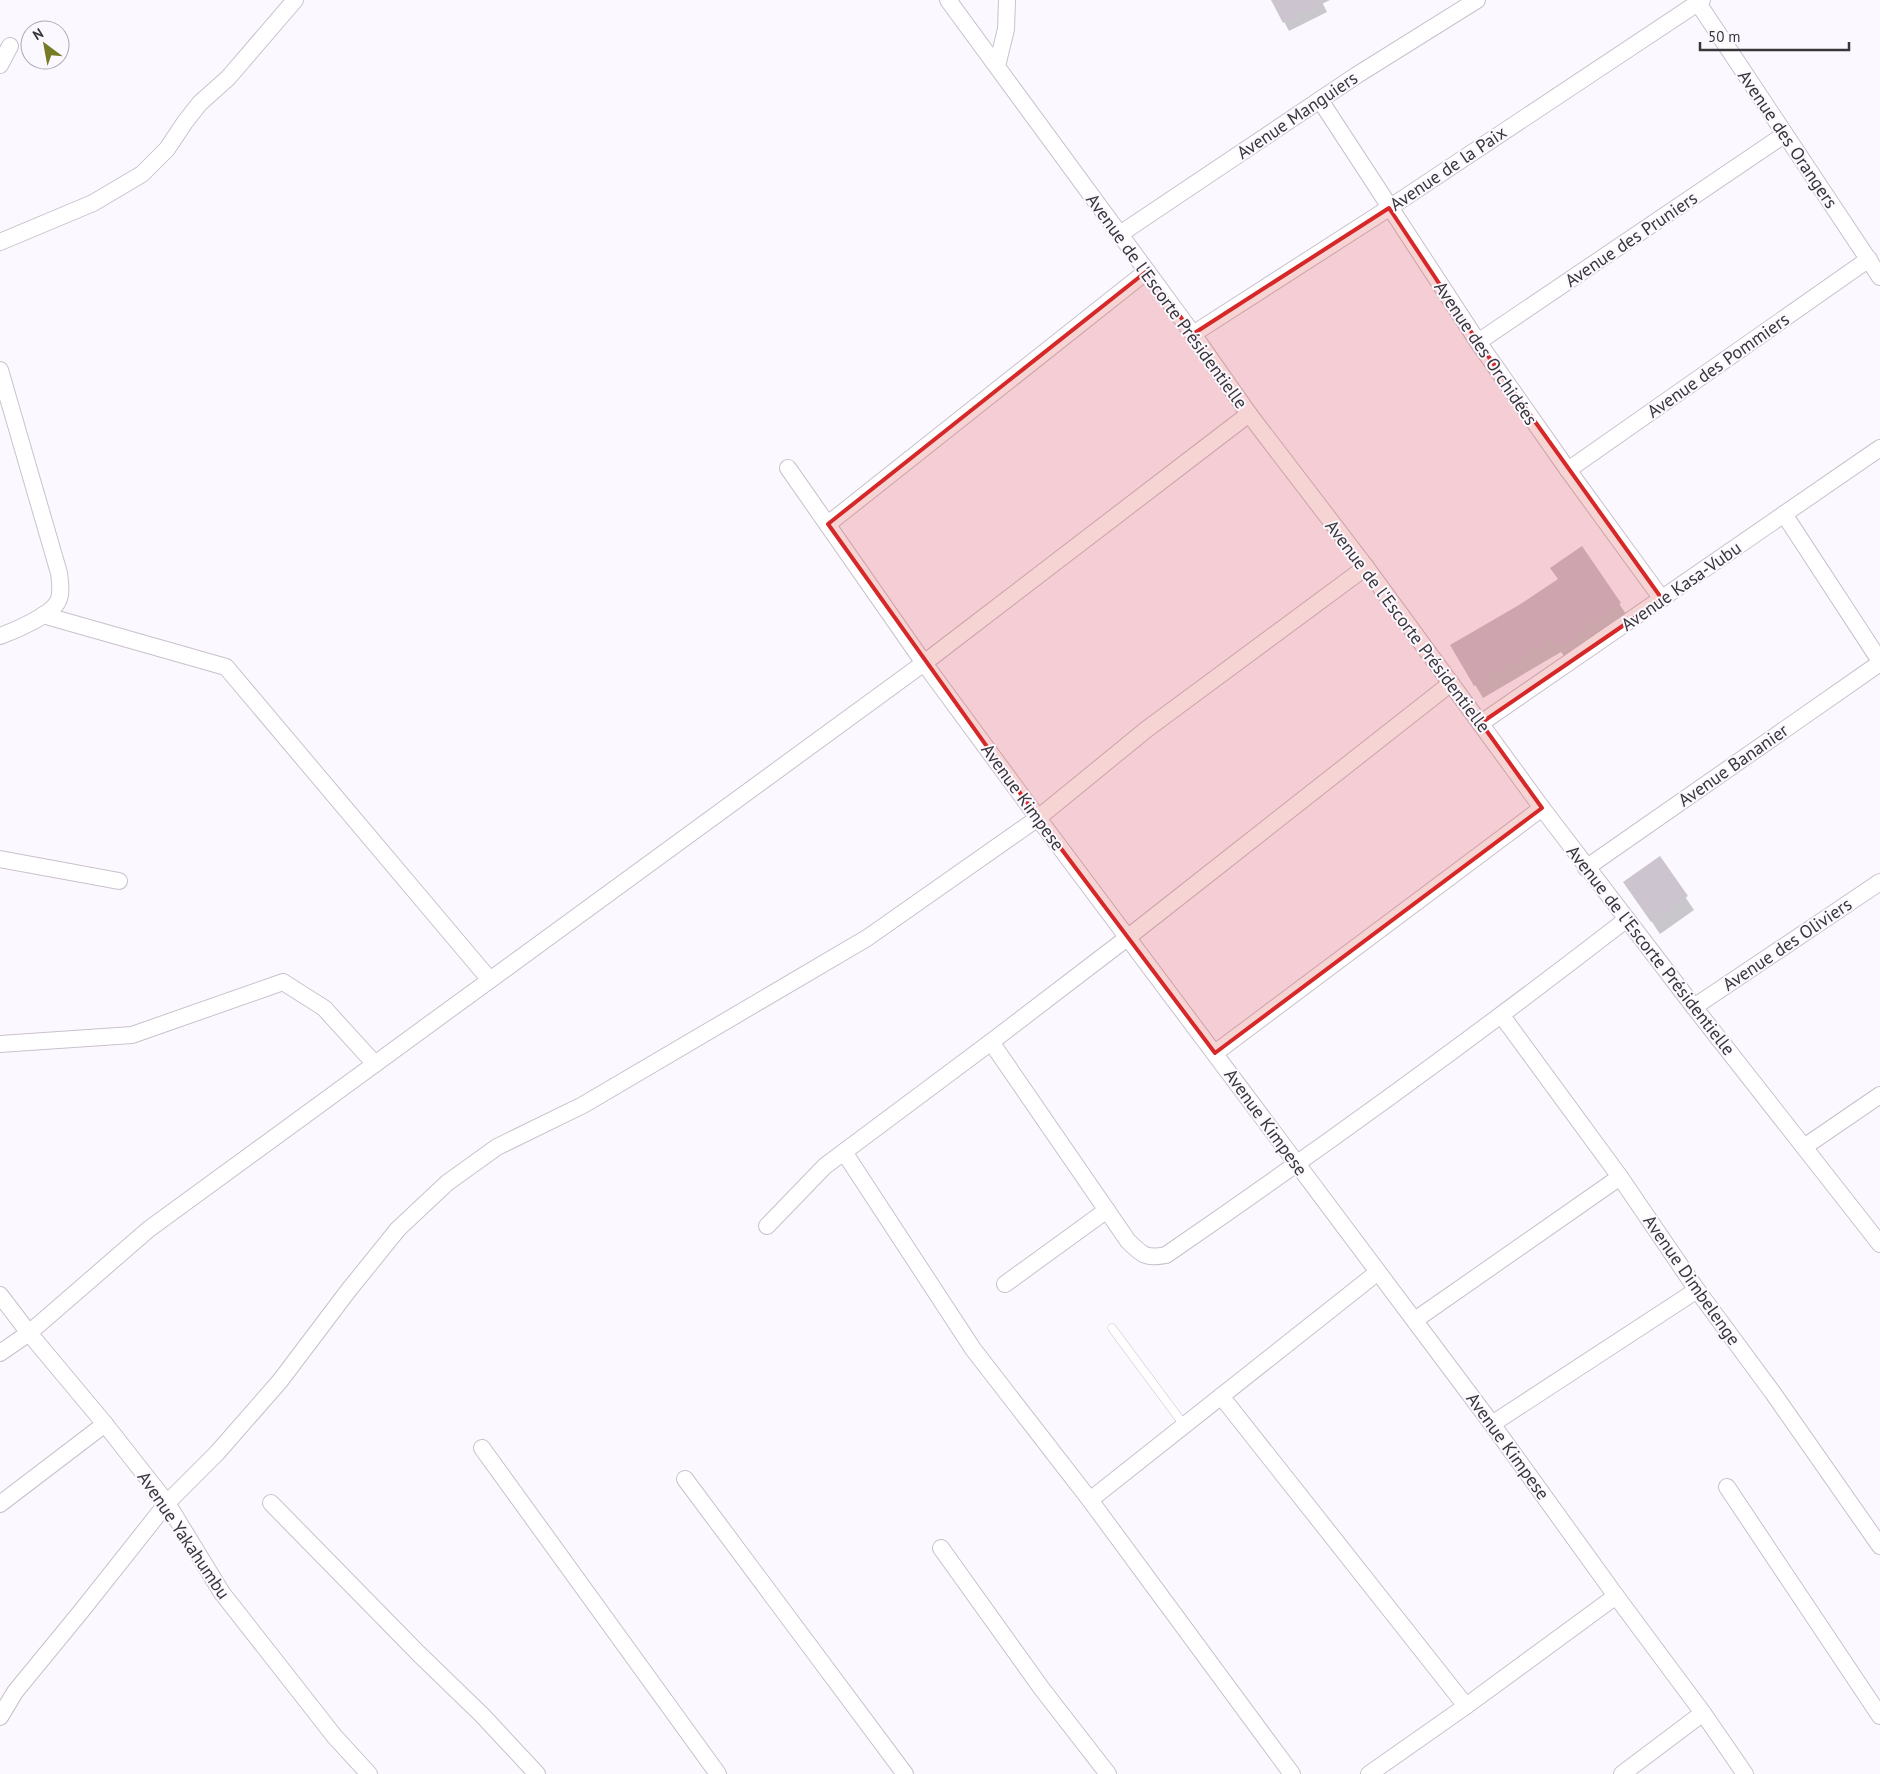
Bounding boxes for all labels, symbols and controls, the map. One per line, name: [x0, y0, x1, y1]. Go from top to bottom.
north arrow: [20, 20, 70, 70]
scale bar: [1700, 20, 1849, 52]
text: N: [29, 24, 47, 44]
text: 50 m: [1708, 27, 1741, 46]
street label: Avenue des Orangers: [1733, 65, 1843, 213]
street label: Avenue Manguiers: [1232, 66, 1362, 164]
street label: Avenue de la Paix: [1385, 120, 1511, 216]
street label: Avenue des Pruniers: [1560, 186, 1702, 292]
street label: Avenue de l'Escorte Présidentielle: [1081, 189, 1253, 413]
street label: Avenue des Orchidées: [1429, 277, 1543, 429]
street label: Avenue des Pommiers: [1643, 307, 1793, 423]
street label: Avenue de l'Escorte Présidentielle: [1320, 515, 1496, 737]
street label: Avenue Kasa-Vubu: [1617, 536, 1745, 636]
street label: Avenue Bananier: [1673, 719, 1793, 811]
street label: Avenue Kimpese: [976, 739, 1070, 855]
street label: Avenue de l'Escorte Présidentielle: [1562, 840, 1740, 1060]
street label: Avenue des Oliviers: [1718, 892, 1856, 996]
street label: Avenue Kimpese: [1219, 1064, 1313, 1180]
street label: Avenue Dimbelenge: [1638, 1210, 1746, 1350]
street label: Avenue Kimpese: [1461, 1388, 1555, 1504]
street label: Avenue Yakahumbu: [133, 1467, 235, 1603]

